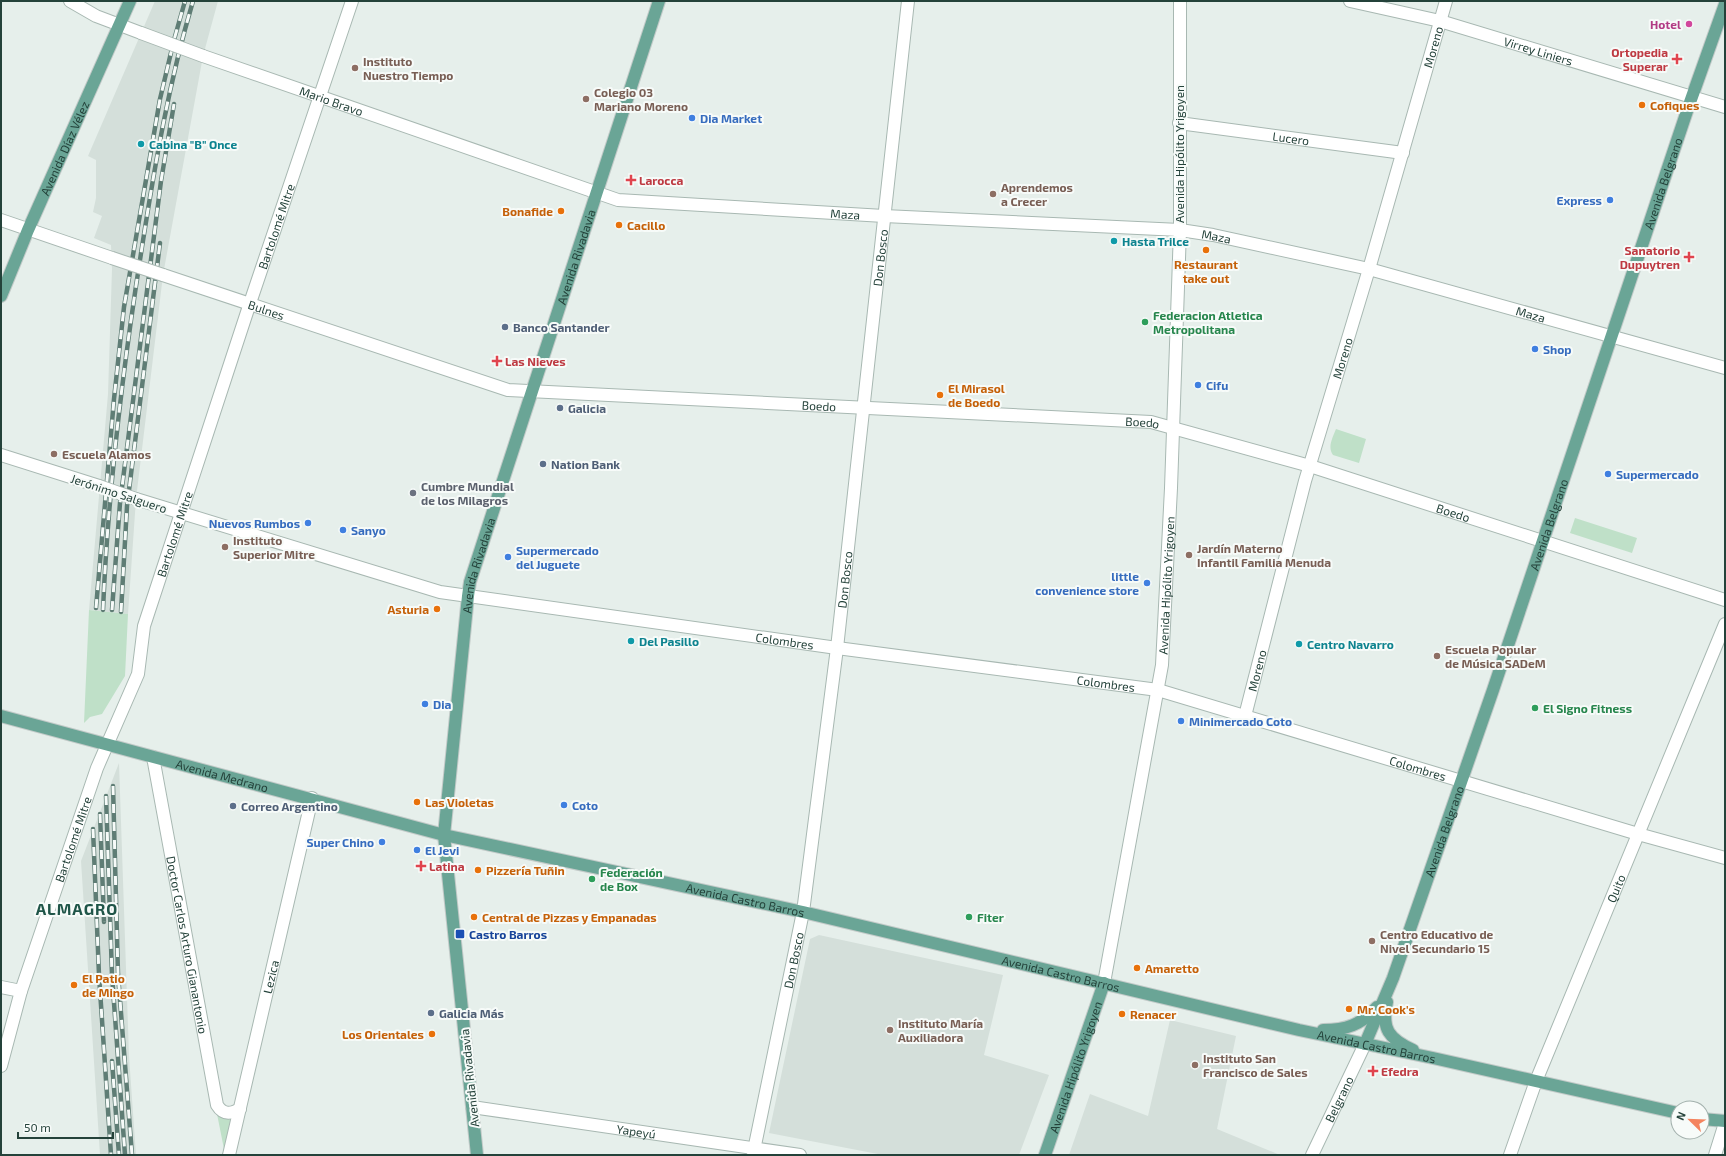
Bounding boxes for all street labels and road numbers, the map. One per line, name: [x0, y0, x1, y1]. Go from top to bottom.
street label: Moreno: [1420, 25, 1445, 69]
street label: Virrey Liniers: [1502, 34, 1575, 68]
street label: Mario Bravo: [298, 83, 365, 118]
street label: Avenida Hipólito Yrigoyen: [1172, 85, 1186, 223]
street label: Avenida Díaz Vélez: [37, 99, 92, 197]
street label: Lucero: [1272, 129, 1310, 147]
street label: Avenida Belgrano: [1641, 136, 1685, 231]
street label: Bartolomé Mitre: [255, 182, 297, 271]
street label: Maza: [830, 206, 861, 222]
street label: Avenida Rivadavia: [554, 208, 598, 306]
street label: Maza: [1201, 226, 1233, 246]
street label: Don Bosco: [870, 228, 890, 287]
street label: Bulnes: [246, 297, 286, 322]
street label: Maza: [1514, 303, 1547, 325]
street label: Moreno: [1329, 336, 1355, 380]
street label: Boedo: [801, 398, 837, 413]
street label: Boedo: [1125, 414, 1161, 431]
street label: Jerónimo Salguero: [69, 471, 169, 515]
street label: Avenida Belgrano: [1527, 477, 1570, 572]
street label: Bartolomé Mitre: [154, 489, 195, 579]
street label: Boedo: [1435, 500, 1472, 524]
street label: Avenida Rivadavia: [459, 516, 498, 614]
street label: Avenida Hipólito Yrigoyen: [1156, 516, 1177, 655]
street label: Don Bosco: [834, 550, 855, 609]
street label: Colombres: [755, 630, 815, 652]
street label: Moreno: [1245, 648, 1269, 693]
street label: Colombres: [1076, 672, 1136, 694]
street label: Colombres: [1388, 753, 1448, 783]
street label: Avenida Medrano: [174, 756, 270, 795]
street label: Avenida Belgrano: [1422, 784, 1466, 879]
street label: Bartolomé Mitre: [52, 795, 94, 884]
street label: Doctor Carlos Arturo Gianantonio: [164, 855, 211, 1035]
street label: Quito: [1604, 872, 1628, 905]
street label: Avenida Castro Barros: [685, 880, 806, 919]
street label: Don Bosco: [780, 930, 806, 990]
street label: Avenida Castro Barros: [1001, 953, 1121, 994]
street label: Lezica: [260, 959, 281, 995]
street label: Avenida Hipólito Yrigoyen: [1046, 999, 1104, 1135]
street label: Avenida Castro Barros: [1316, 1027, 1437, 1065]
street label: Avenida Rivadavia: [457, 1028, 481, 1128]
street label: Belgrano: [1322, 1074, 1356, 1124]
street label: Yapeyú: [616, 1121, 657, 1141]

